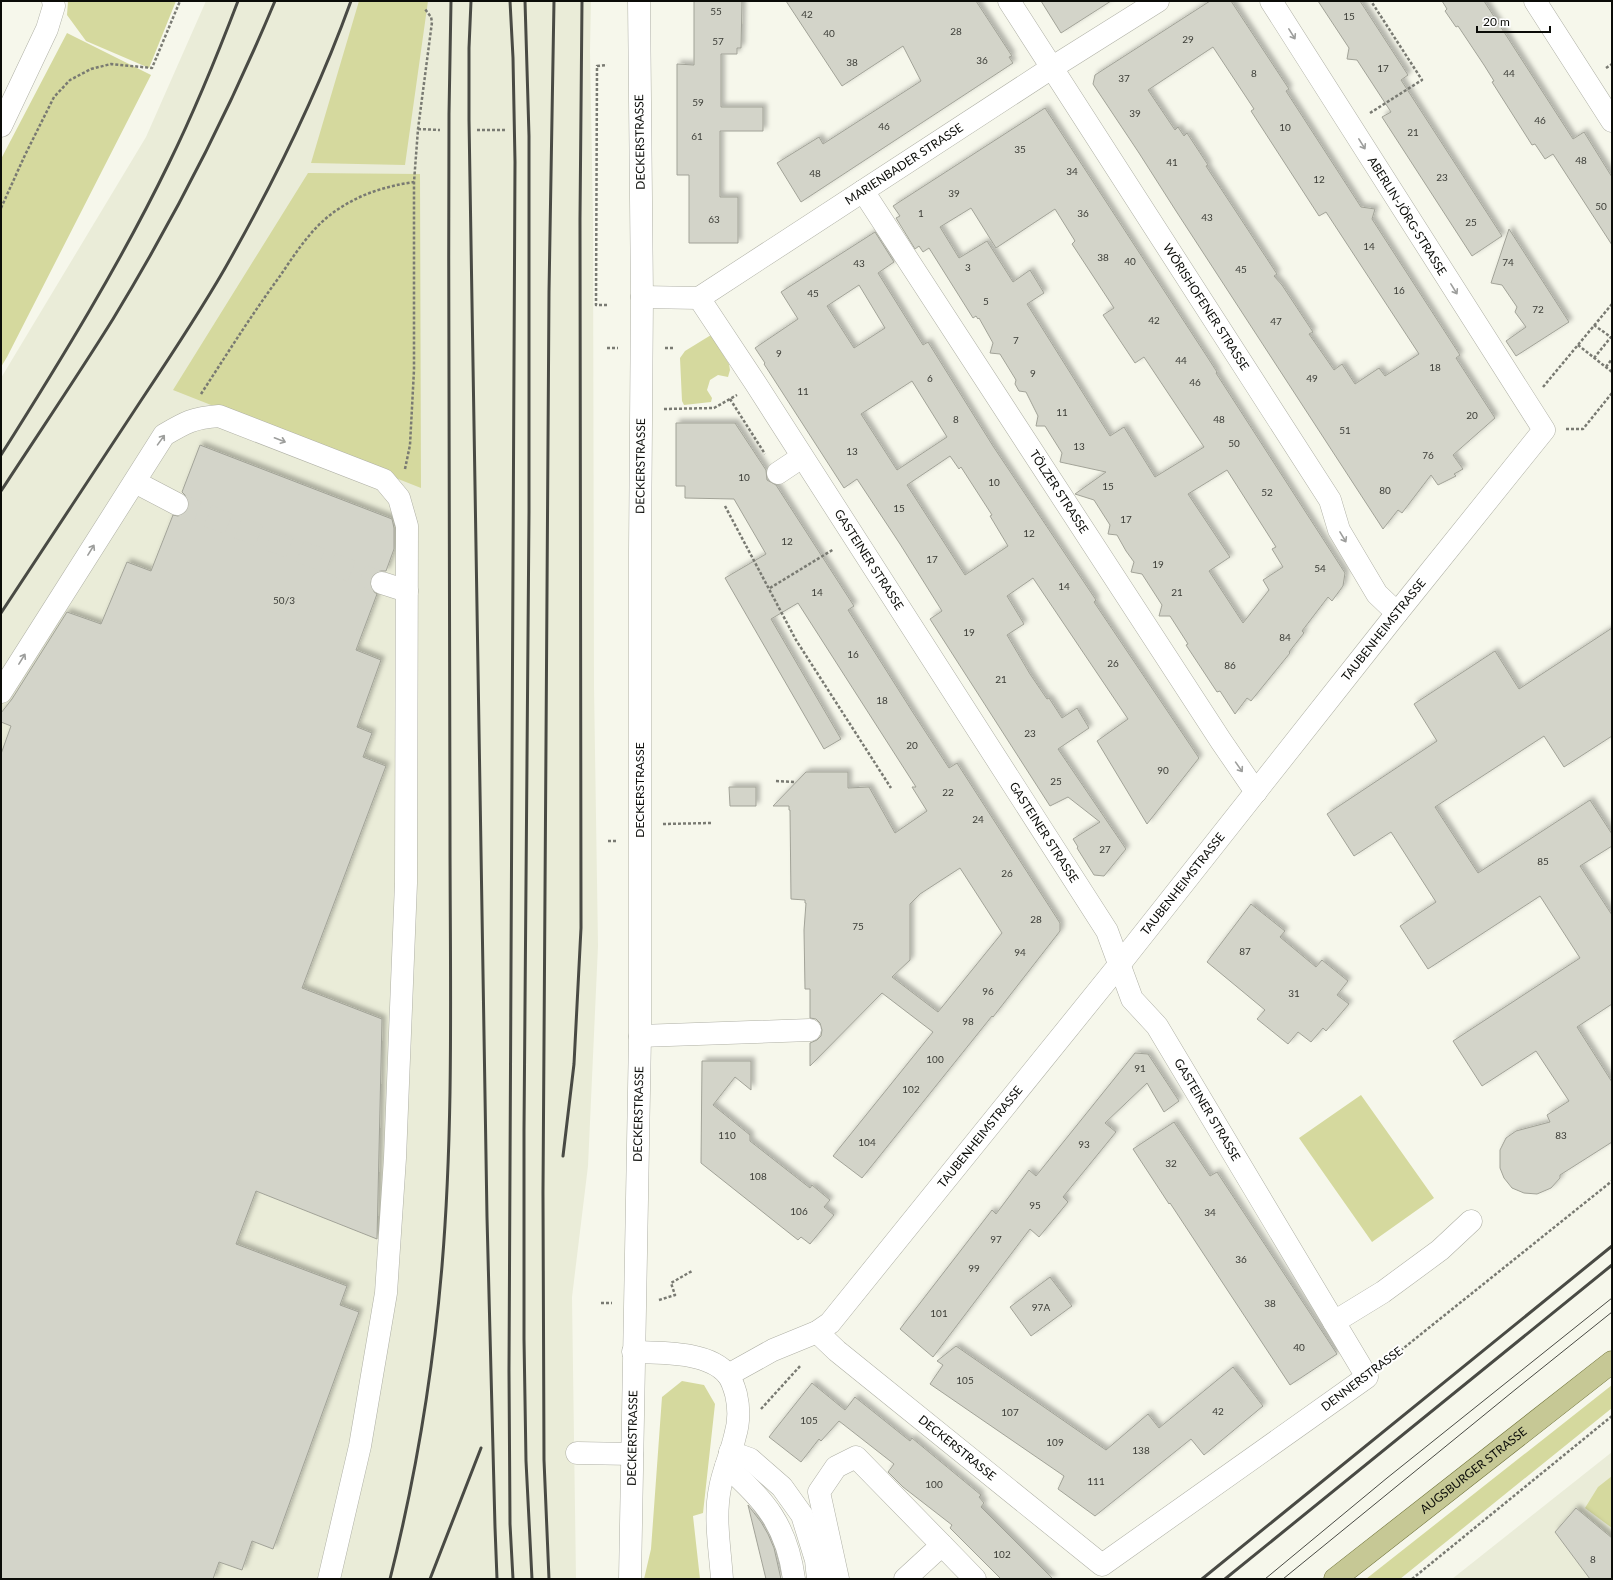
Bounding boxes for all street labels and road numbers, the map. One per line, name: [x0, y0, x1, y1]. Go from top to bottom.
street label: DECKERSTRASSE: [631, 94, 648, 190]
street label: MARIENBADER STRASSE: [842, 120, 966, 208]
street label: ABERLIN-JÖRG-STRASSE: [1365, 154, 1450, 278]
street label: WÖRISHOFENER STRASSE: [1160, 241, 1253, 373]
street label: DECKERSTRASSE: [632, 418, 648, 514]
street label: TÖLZER STRASSE: [1027, 447, 1092, 536]
street label: GASTEINER STRASSE: [831, 506, 907, 613]
street label: TAUBENHEIMSTRASSE: [1338, 575, 1429, 684]
street label: DECKERSTRASSE: [632, 742, 647, 838]
street label: GASTEINER STRASSE: [1006, 779, 1082, 885]
street label: TAUBENHEIMSTRASSE: [1137, 829, 1228, 938]
street label: GASTEINER STRASSE: [1171, 1056, 1244, 1164]
street label: DECKERSTRASSE: [630, 1066, 646, 1162]
street label: TAUBENHEIMSTRASSE: [934, 1083, 1026, 1191]
street label: DENNERSTRASSE: [1318, 1343, 1405, 1414]
street label: DECKERSTRASSE: [624, 1390, 640, 1486]
street label: DECKERSTRASSE: [915, 1412, 999, 1484]
street label: AUGSBURGER STRASSE: [1417, 1424, 1530, 1517]

